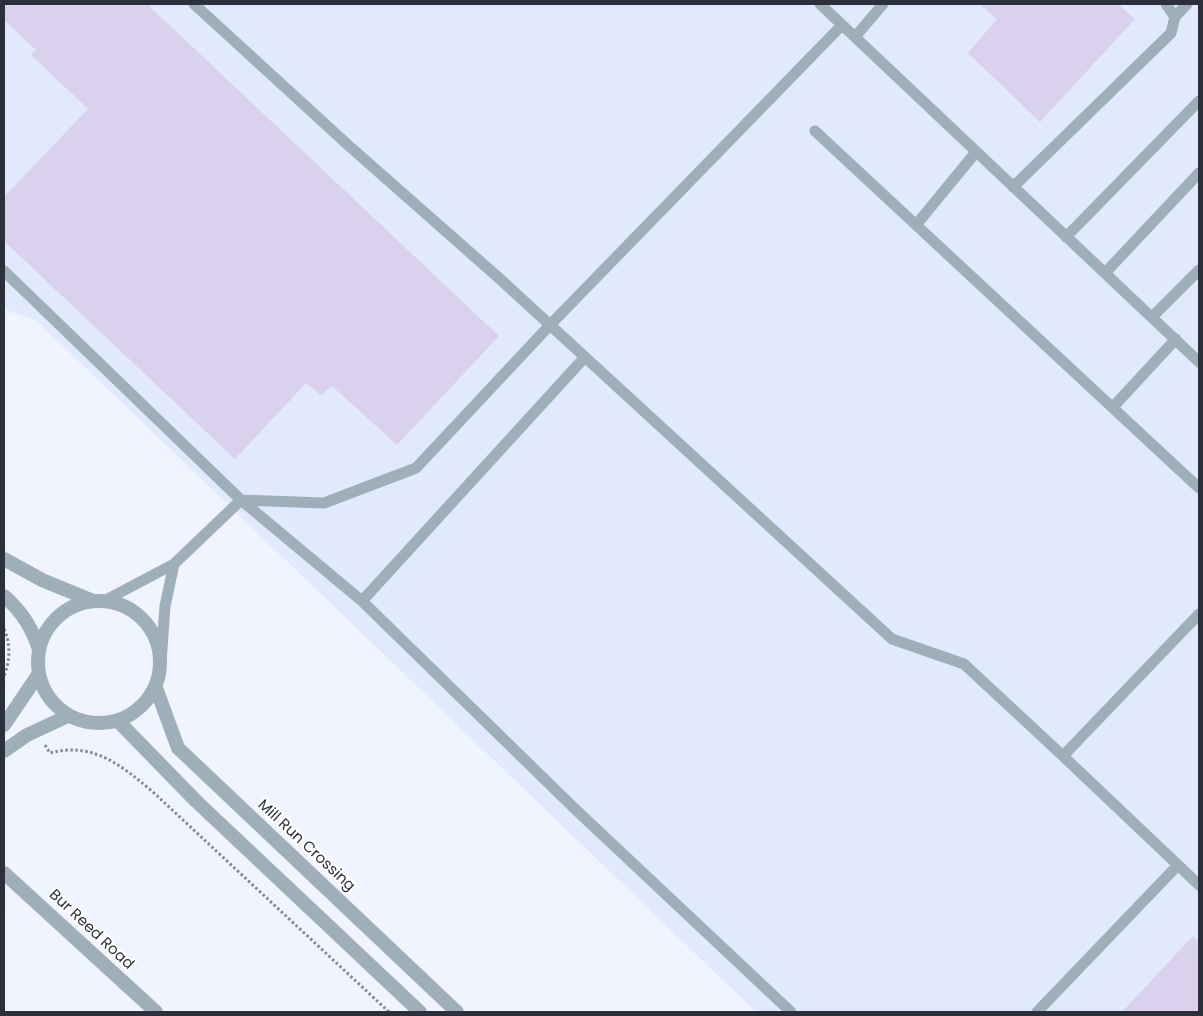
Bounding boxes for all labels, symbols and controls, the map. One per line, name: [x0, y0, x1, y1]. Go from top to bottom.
street label: Mill Run Crossing: [254, 796, 358, 896]
street label: Bur Reed Road: [45, 886, 137, 974]

